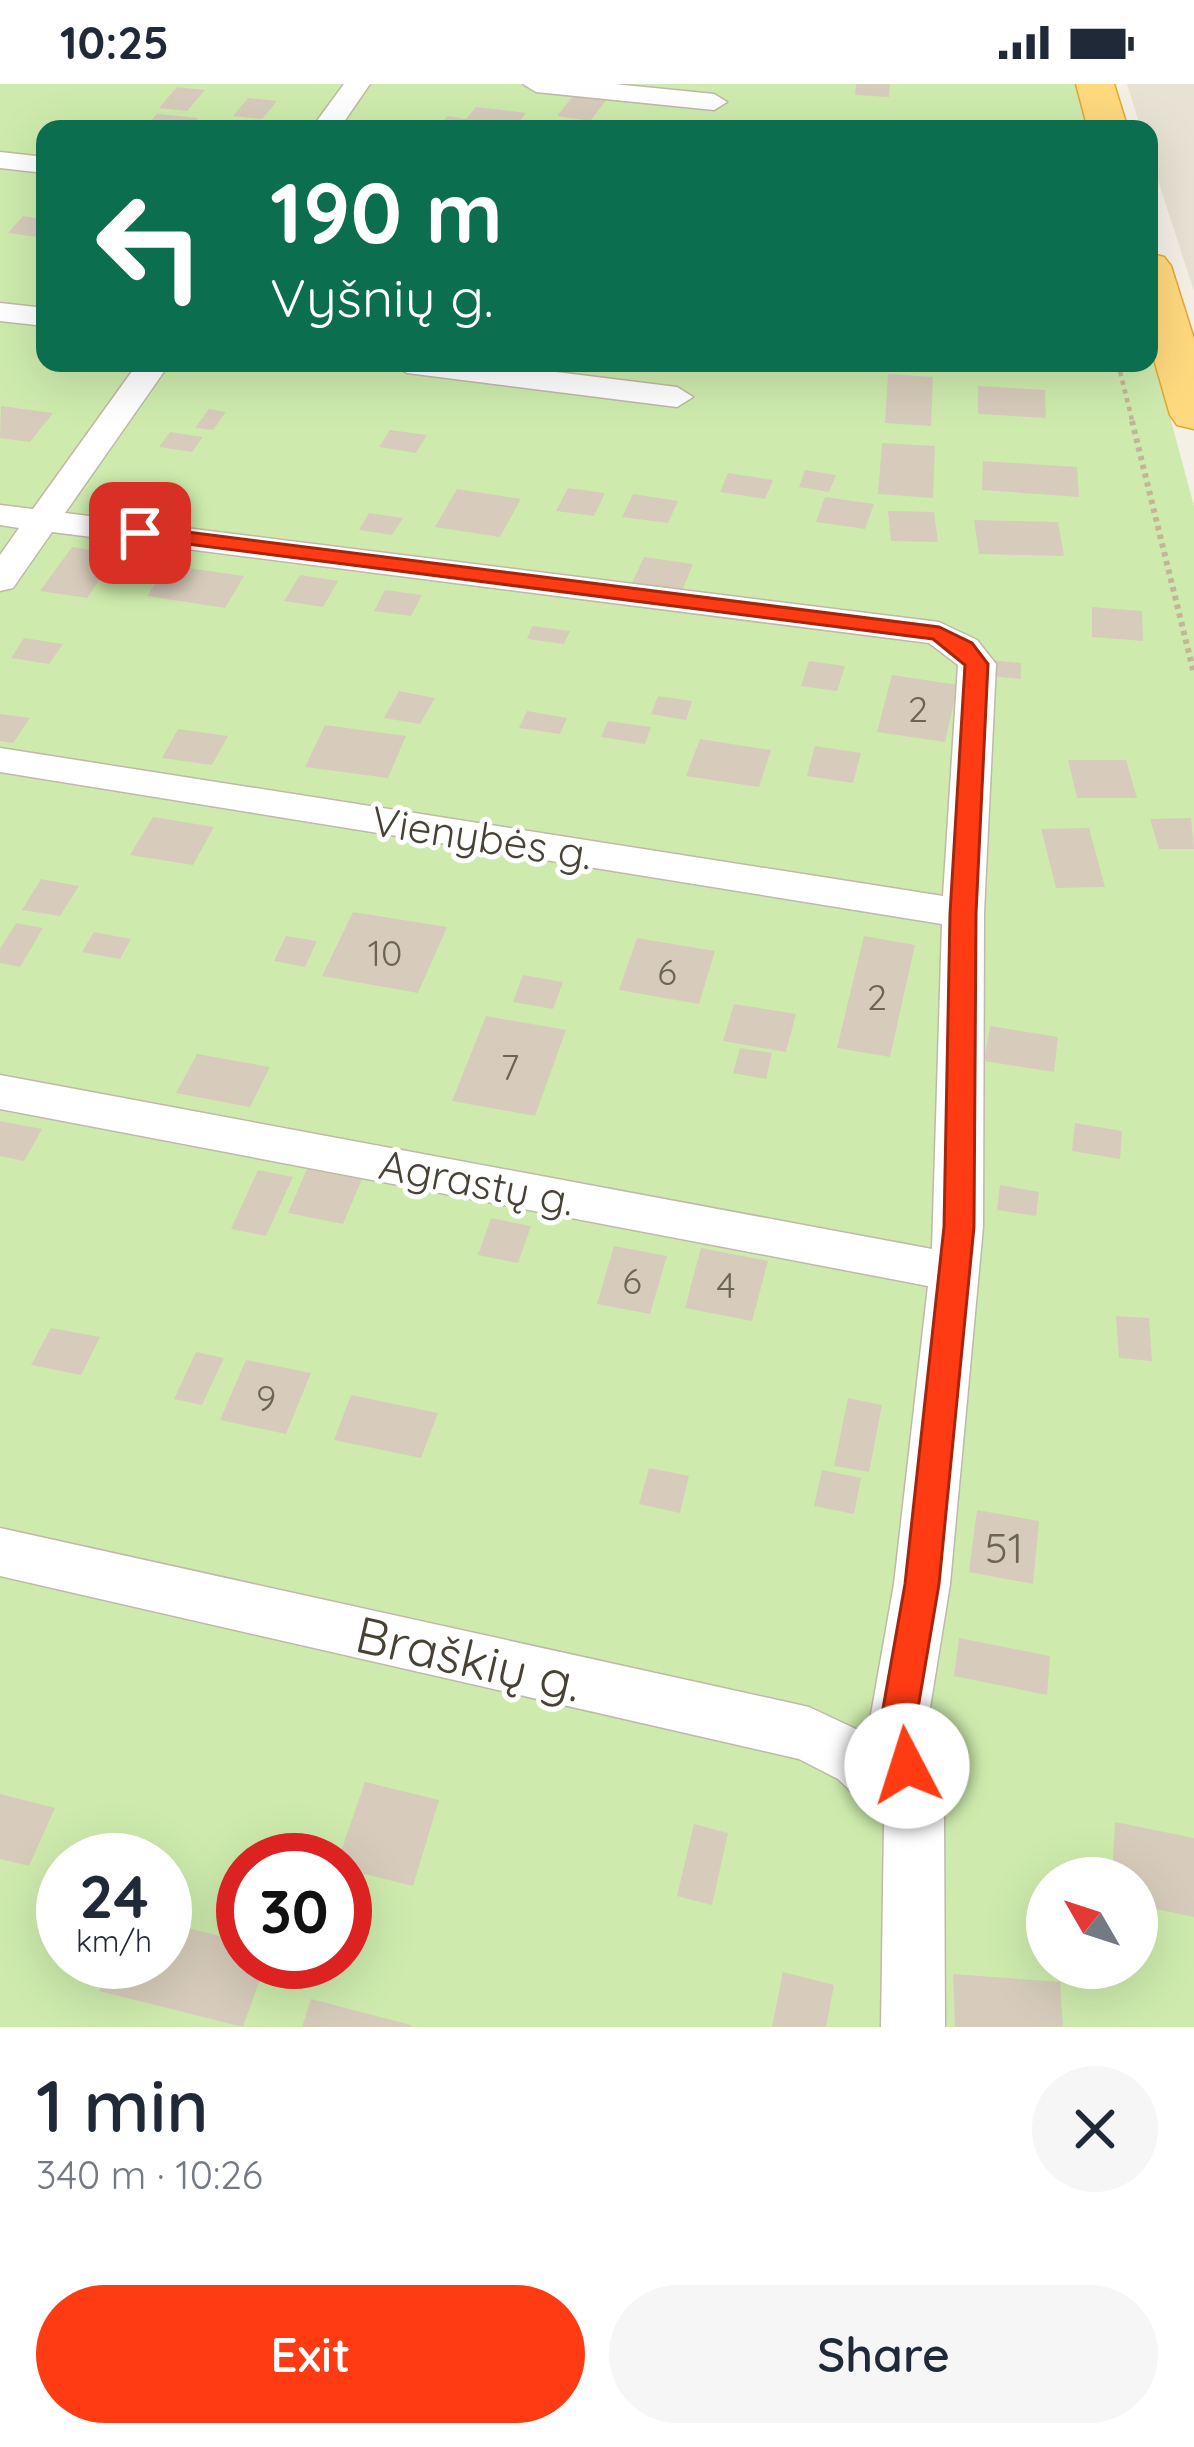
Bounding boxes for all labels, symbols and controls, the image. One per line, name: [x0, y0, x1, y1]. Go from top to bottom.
text: 10:25: [60, 14, 169, 70]
text: 190 m: [270, 159, 503, 264]
icon: left: [72, 168, 228, 324]
text: Vyšnių g.: [270, 263, 494, 331]
pin: [89, 482, 191, 584]
icon: arrive: [107, 500, 173, 566]
house number: 2: [908, 686, 928, 731]
street label: Vienybės g.: [368, 793, 596, 881]
house number: 10: [368, 930, 402, 975]
house number: 6: [657, 949, 677, 994]
house number: 2: [867, 974, 887, 1019]
house number: 7: [501, 1044, 519, 1089]
street label: Agrastų g.: [375, 1137, 579, 1227]
house number: 6: [622, 1258, 642, 1303]
house number: 4: [717, 1262, 735, 1307]
house number: 9: [256, 1375, 276, 1420]
house number: 51: [985, 1521, 1023, 1574]
street label: Braškių g.: [350, 1601, 588, 1715]
position arrow: [844, 1703, 970, 1829]
speed limit sign: 30: [216, 1833, 372, 1989]
north arrow: [1026, 1857, 1158, 1989]
map controls: [1026, 1857, 1158, 1989]
text: 24: [79, 1858, 149, 1933]
text: km/h: [76, 1922, 152, 1960]
text: 1 min: [36, 2060, 209, 2150]
button: close: [1032, 2066, 1158, 2192]
text: 340 m · 10:26: [36, 2150, 263, 2199]
button: Exit: [36, 2285, 585, 2423]
button: Share: [609, 2285, 1158, 2423]

